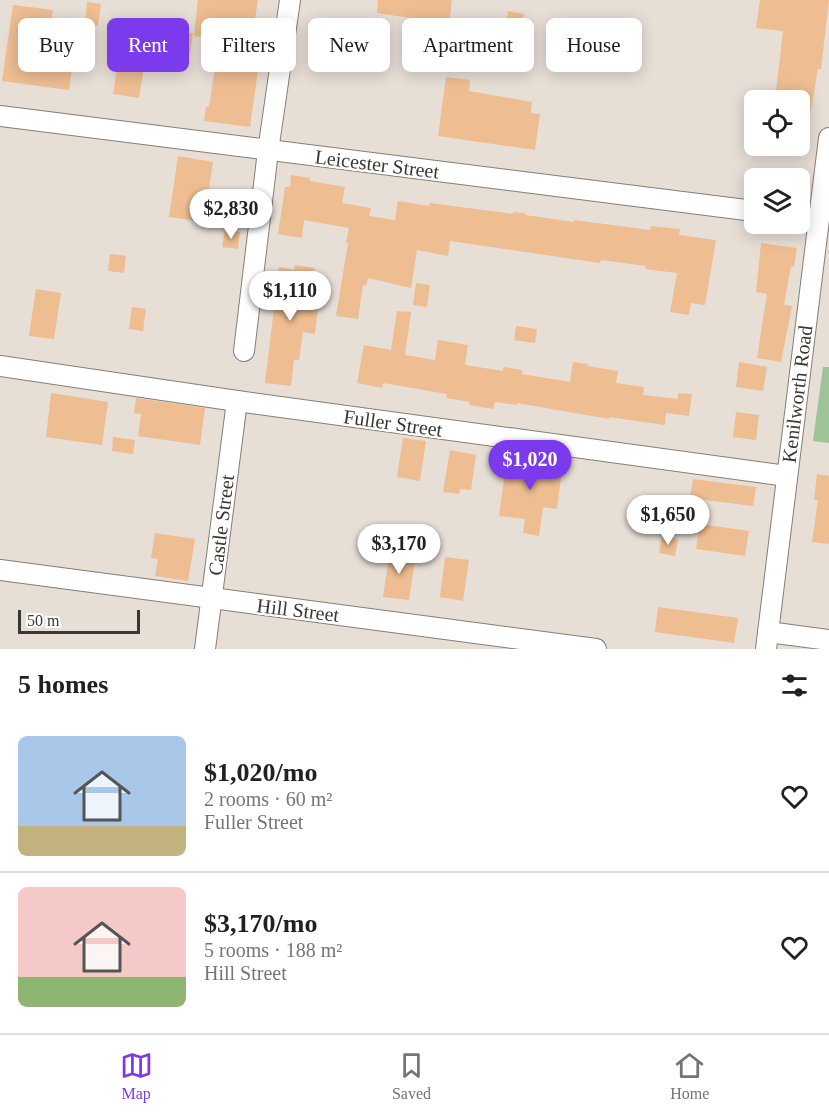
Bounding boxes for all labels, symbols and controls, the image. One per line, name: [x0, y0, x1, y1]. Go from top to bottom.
chip: Buy: [18, 18, 95, 72]
chip: Rent: [107, 18, 189, 72]
chip: Filters: [201, 18, 296, 72]
chip: New: [308, 18, 390, 72]
chip: Apartment: [402, 18, 534, 72]
chip: House: [546, 18, 642, 72]
map controls: [744, 90, 810, 234]
button: locate: [744, 90, 810, 156]
street label: Leicester Street: [314, 145, 441, 183]
button: layers: [744, 168, 810, 234]
pin: $2,830: [182, 189, 280, 240]
text: $2,830: [204, 197, 259, 219]
pin: $1,110: [241, 271, 339, 322]
text: $1,110: [263, 279, 317, 301]
street label: Kenilworth Road: [778, 324, 816, 464]
street label: Fuller Street: [342, 405, 444, 441]
pin: $1,020: [481, 440, 579, 491]
text: $1,020: [503, 448, 558, 470]
street label: Castle Street: [204, 473, 238, 577]
pin: $1,650: [619, 495, 717, 546]
text: $1,650: [641, 503, 696, 525]
pin: $3,170: [350, 524, 448, 575]
text: $3,170: [372, 532, 427, 554]
street label: Hill Street: [256, 594, 341, 626]
scale bar: [18, 607, 140, 634]
text: 50 m: [27, 612, 59, 629]
icon: filters: [778, 669, 811, 702]
text: 5 homes: [18, 670, 108, 699]
text: $1,020/mo: [204, 758, 317, 787]
icon: home: [66, 760, 138, 832]
icon: heart: [778, 780, 811, 813]
text: 2 rooms · 60 m²: [204, 788, 332, 810]
text: Fuller Street: [204, 811, 303, 833]
text: $3,170/mo: [204, 909, 317, 938]
icon: home: [66, 911, 138, 983]
icon: heart: [778, 931, 811, 964]
text: 5 rooms · 188 m²: [204, 939, 342, 961]
text: Hill Street: [204, 962, 287, 984]
tab: Map: [120, 1049, 153, 1103]
tab: Saved: [392, 1049, 431, 1103]
tab: Home: [670, 1049, 709, 1103]

